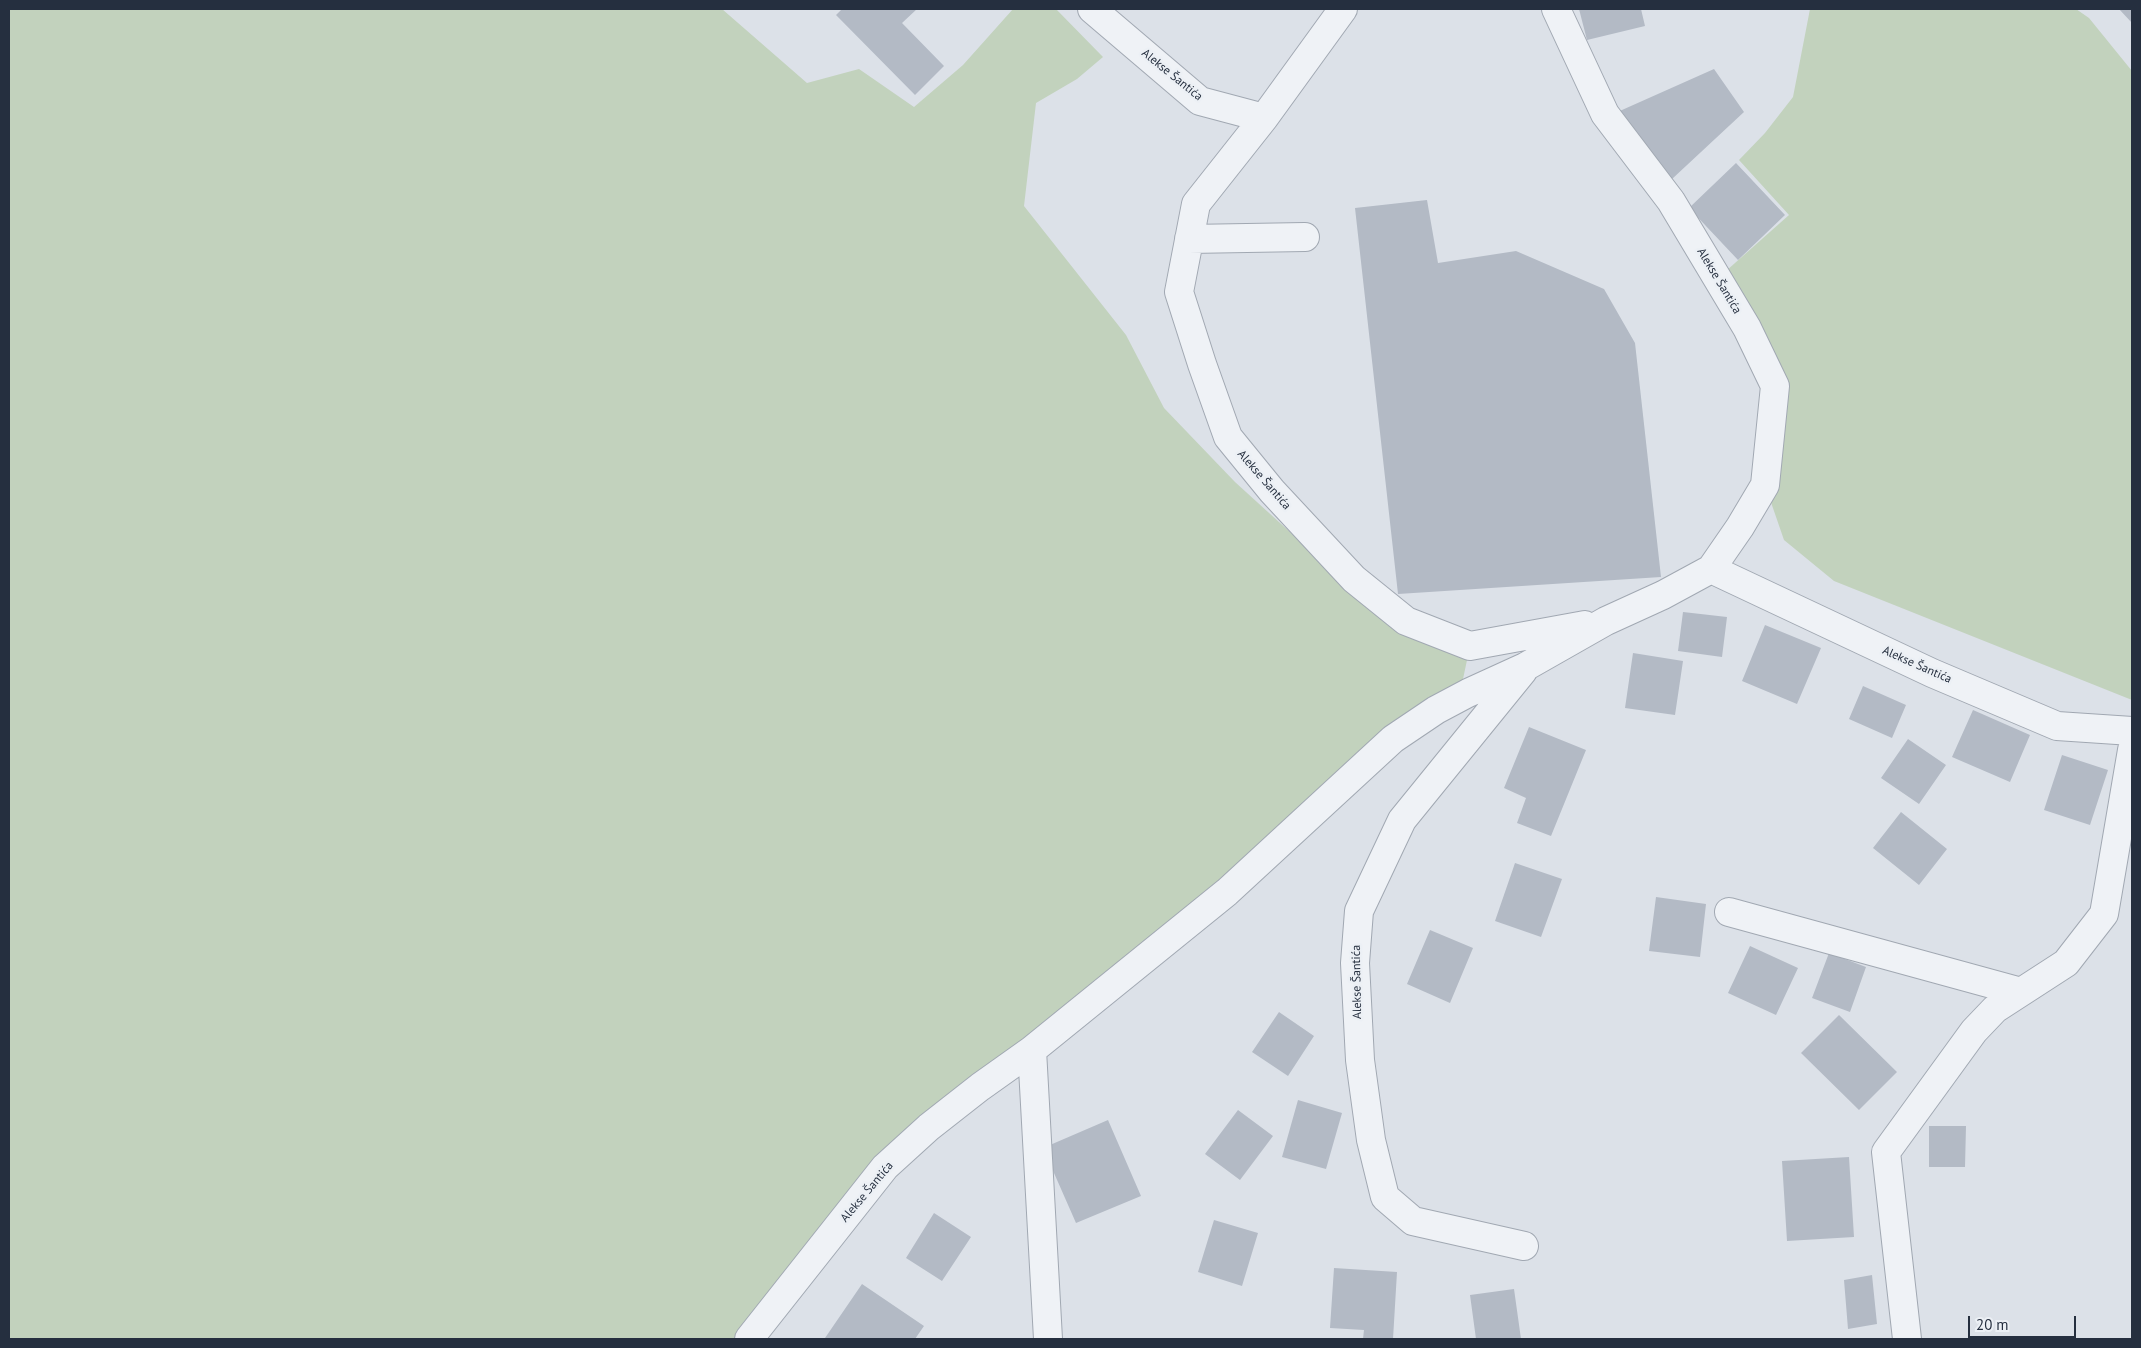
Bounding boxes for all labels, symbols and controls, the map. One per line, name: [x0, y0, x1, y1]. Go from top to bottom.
street label: Alekse Šantića: [1139, 46, 1205, 104]
street label: Alekse Šantića: [1694, 245, 1744, 317]
street label: Alekse Šantića: [1234, 447, 1294, 513]
street label: Alekse Šantića: [1880, 643, 1954, 687]
street label: Alekse Šantića: [1349, 945, 1365, 1019]
street label: Alekse Šantića: [838, 1159, 896, 1225]
scale bar: [1971, 1306, 2078, 1338]
text: 20 m: [1976, 1315, 2009, 1334]

